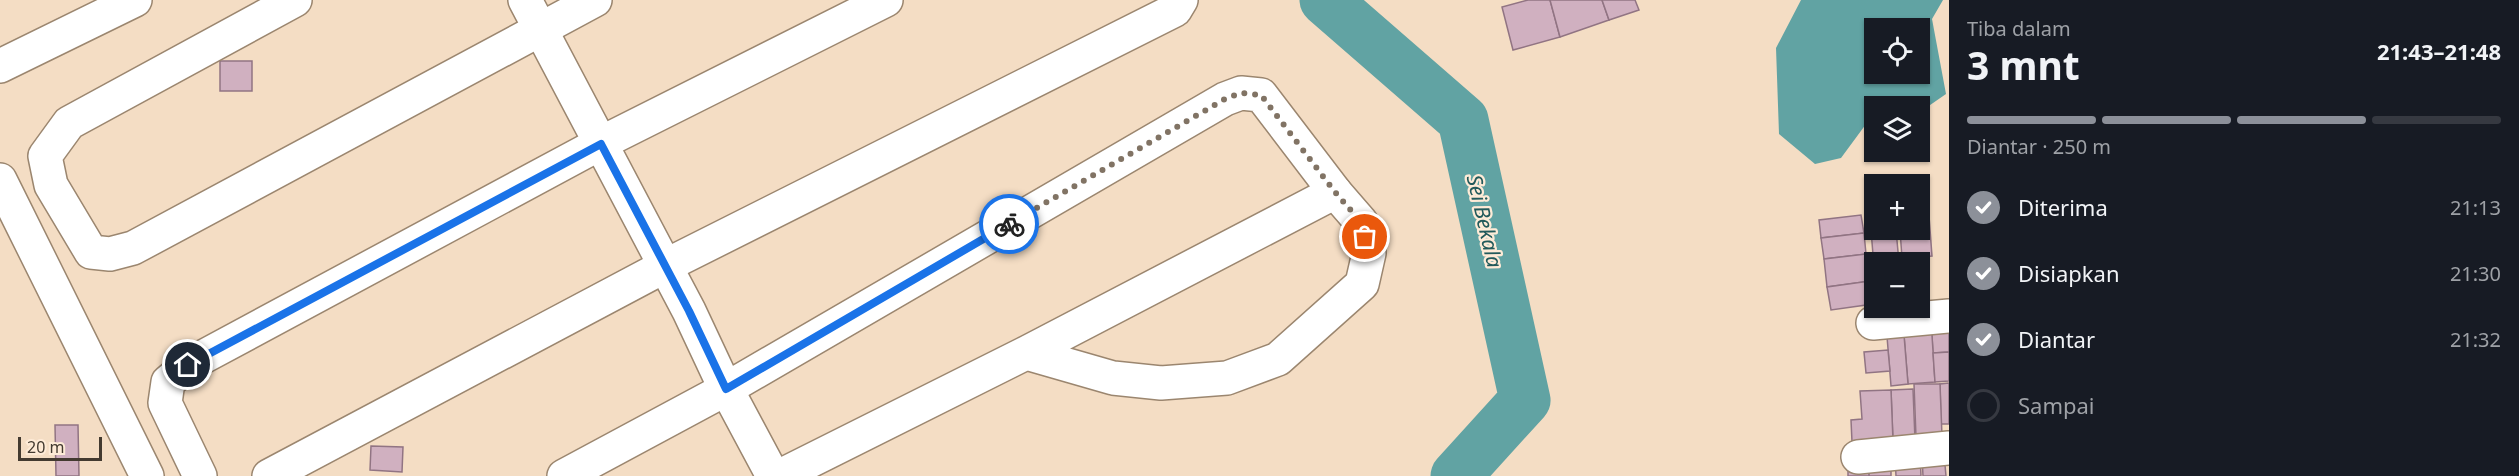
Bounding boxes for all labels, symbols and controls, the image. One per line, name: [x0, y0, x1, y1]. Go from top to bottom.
text: Tiba dalam: [1967, 15, 2071, 42]
map controls: [1864, 18, 1930, 318]
button: locate: [1864, 18, 1930, 84]
text: 21:43–21:48: [2377, 36, 2501, 66]
text: 3 mnt: [1967, 38, 2080, 91]
button: layers: [1864, 96, 1930, 162]
text: Diantar · 250 m: [1967, 133, 2111, 160]
water label: Sei Bekala: [1461, 172, 1509, 270]
button: +: [1864, 174, 1930, 240]
icon: check: [1967, 191, 2000, 224]
text: Diterima: [2018, 192, 2108, 222]
courier: [979, 194, 1039, 254]
text: 21:13: [2450, 194, 2501, 221]
icon: bike: [993, 208, 1026, 241]
pin: [1339, 211, 1390, 262]
icon: bag: [1348, 220, 1381, 253]
button: −: [1864, 252, 1930, 318]
icon: check: [1967, 257, 2000, 290]
text: Disiapkan: [2018, 258, 2120, 288]
text: 21:30: [2450, 260, 2501, 287]
icon: check: [1967, 323, 2000, 356]
text: Diantar: [2018, 324, 2095, 354]
text: 21:32: [2450, 326, 2501, 353]
pin: [162, 339, 213, 390]
icon: home: [171, 348, 204, 381]
text: Sampai: [2018, 390, 2095, 420]
scale bar: [18, 434, 102, 462]
text: 20 m: [27, 436, 64, 458]

